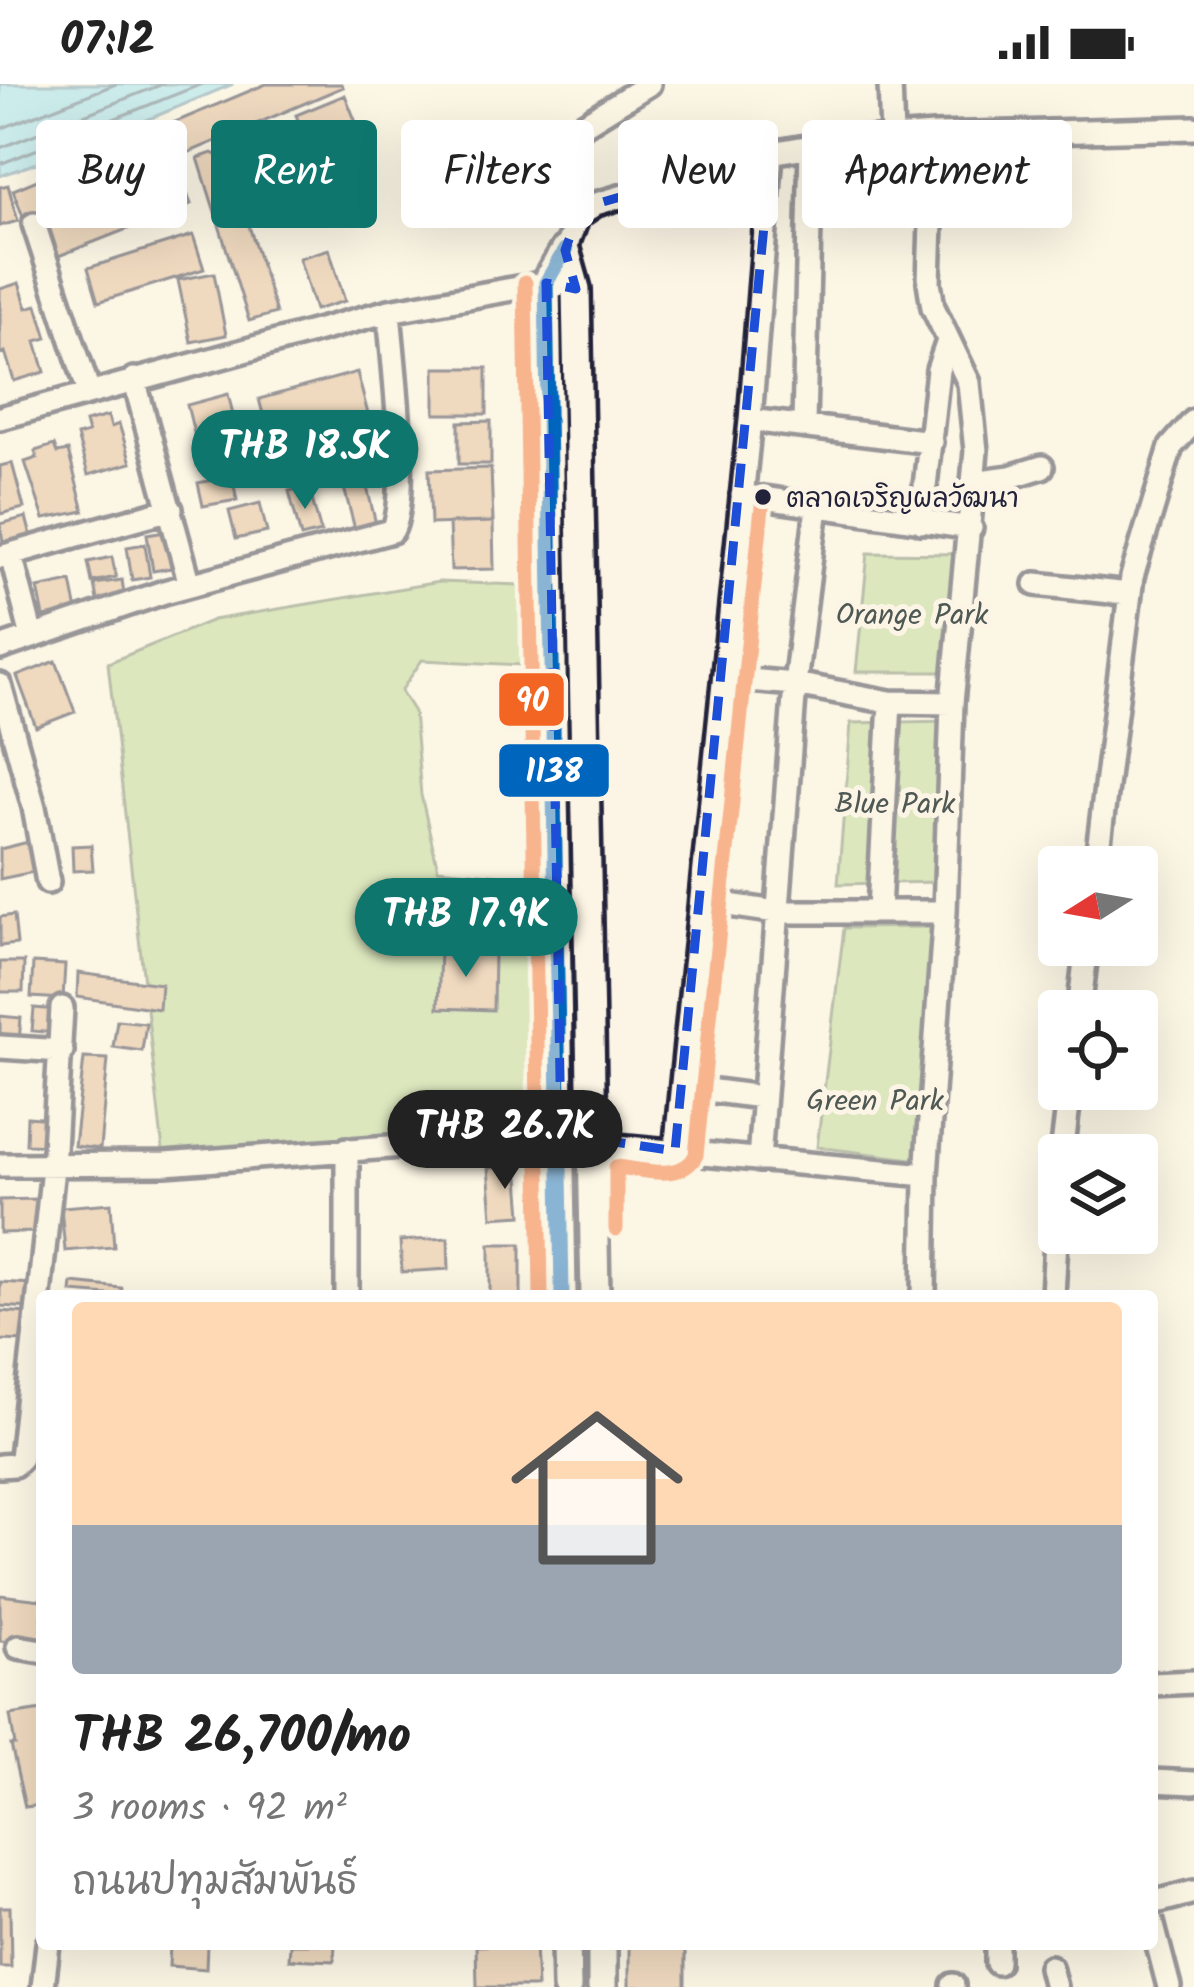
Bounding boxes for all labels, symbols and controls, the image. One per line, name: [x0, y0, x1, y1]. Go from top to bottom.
text: 07:12: [60, 6, 155, 78]
chip: Buy: [36, 120, 187, 228]
chip: Rent: [211, 120, 377, 228]
chip: Filters: [401, 120, 594, 228]
chip: New: [618, 120, 778, 228]
chip: Apartment: [802, 120, 1072, 228]
pin: THB 18.5K: [168, 410, 442, 512]
text: THB 18.5K: [218, 418, 392, 480]
place label: ตลาดเจริญผลวัฒนา: [786, 478, 1019, 521]
marker: ตลาดเจริญผลวัฒนา: [752, 486, 774, 508]
park label: Orange Park: [836, 592, 989, 640]
line badge: 90: [497, 671, 566, 728]
text: 90: [515, 676, 550, 729]
line badge: 1138: [497, 742, 611, 799]
text: 1138: [525, 747, 583, 800]
park label: Blue Park: [835, 781, 956, 829]
north arrow: [1038, 846, 1158, 966]
map controls: [1038, 846, 1158, 1254]
pin: THB 17.9K: [329, 878, 603, 980]
text: THB 17.9K: [382, 886, 550, 948]
button: locate: [1038, 990, 1158, 1110]
park label: Green Park: [806, 1078, 945, 1126]
pin: THB 26.7K: [368, 1090, 642, 1192]
text: THB 26.7K: [415, 1098, 595, 1160]
button: layers: [1038, 1134, 1158, 1254]
icon: home: [489, 1380, 705, 1596]
text: THB 26,700/mo: [72, 1698, 411, 1779]
text: 3 rooms · 92 m²: [72, 1779, 347, 1841]
text: ถนนปทุมสัมพันธ์: [72, 1853, 358, 1915]

